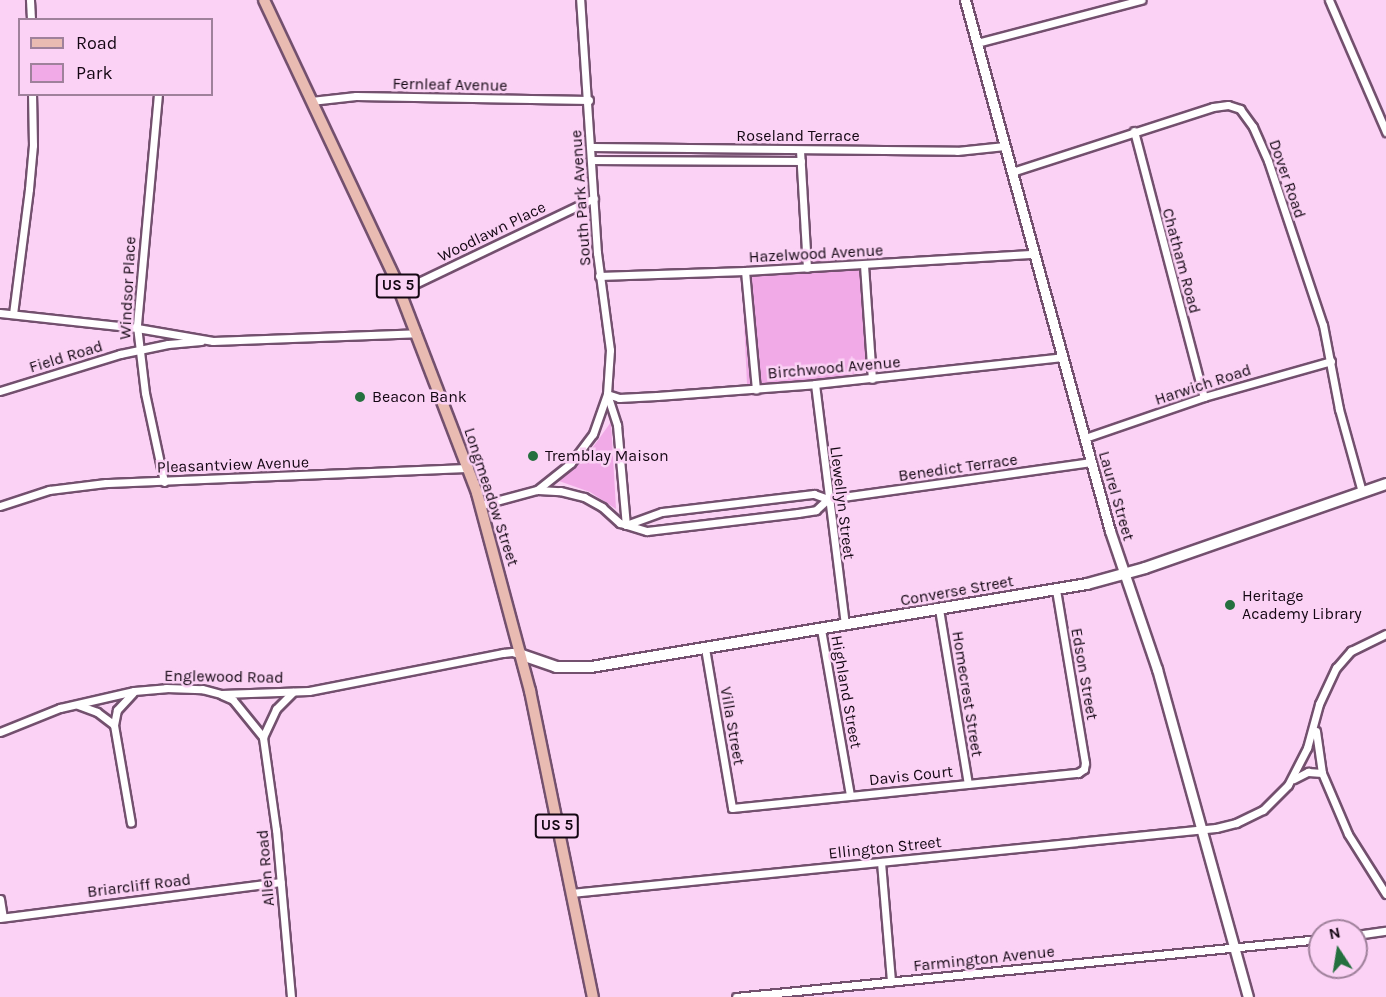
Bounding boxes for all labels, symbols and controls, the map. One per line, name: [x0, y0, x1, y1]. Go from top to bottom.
legend: [18, 18, 213, 96]
text: Road: [76, 32, 117, 54]
text: Park: [76, 62, 113, 84]
street label: Fernleaf Avenue: [392, 74, 508, 96]
street label: Roseland Terrace: [736, 126, 860, 146]
street label: South Park Avenue: [567, 129, 595, 267]
street label: Dover Road: [1265, 137, 1309, 221]
street label: Woodlawn Place: [435, 198, 549, 266]
street label: Chatham Road: [1158, 206, 1204, 316]
street label: Windsor Place: [116, 236, 140, 340]
street label: Hazelwood Avenue: [748, 241, 884, 267]
road number: US 5: [376, 274, 420, 298]
street label: Field Road: [27, 337, 105, 377]
street label: Birchwood Avenue: [767, 353, 901, 383]
street label: Harwich Road: [1152, 360, 1254, 410]
place label: Beacon Bank: [372, 387, 467, 407]
marker: Beacon Bank: [353, 390, 367, 404]
street label: Longmeadow Street: [460, 425, 522, 569]
street label: Llewellyn Street: [826, 445, 858, 561]
place label: Tremblay Maison: [545, 446, 669, 466]
marker: Tremblay Maison: [526, 449, 540, 463]
street label: Laurel Street: [1094, 449, 1138, 543]
street label: Benedict Terrace: [897, 450, 1019, 486]
street label: Pleasantview Avenue: [157, 453, 309, 477]
street label: Converse Street: [899, 572, 1015, 610]
place label: Heritage Academy Library: [1242, 586, 1362, 624]
marker: Heritage Academy Library: [1223, 598, 1237, 612]
street label: Edson Street: [1066, 627, 1102, 721]
street label: Homecrest Street: [948, 630, 986, 758]
street label: Highland Street: [827, 634, 865, 750]
street label: Englewood Road: [164, 666, 284, 688]
street label: Villa Street: [716, 685, 748, 767]
street label: Davis Court: [868, 762, 954, 790]
road number: US 5: [534, 814, 580, 838]
street label: Allen Road: [253, 829, 279, 907]
street label: Ellington Street: [828, 833, 942, 863]
street label: Briarcliff Road: [86, 870, 192, 902]
north arrow: [1308, 919, 1368, 979]
text: N: [1327, 922, 1342, 943]
street label: Farmington Avenue: [912, 942, 1056, 976]

